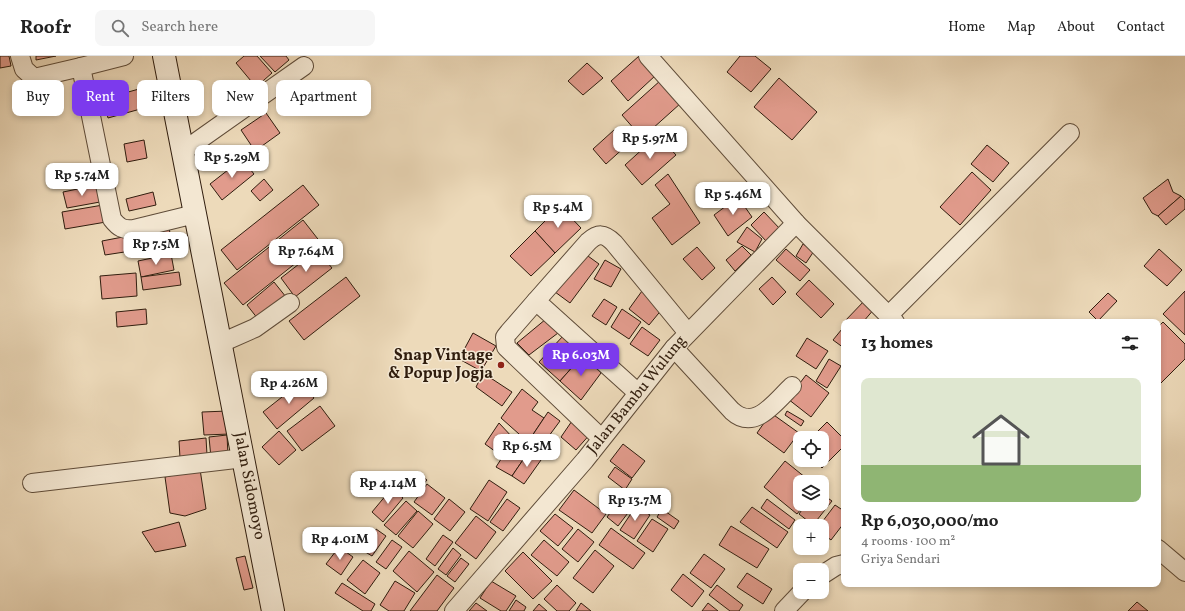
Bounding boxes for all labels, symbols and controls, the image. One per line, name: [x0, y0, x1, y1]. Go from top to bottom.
search box: [95, 10, 375, 46]
text: Roofr: [20, 15, 71, 41]
icon: search: [109, 17, 131, 39]
text: Search here: [141, 17, 218, 38]
text: Home: [948, 18, 985, 37]
text: Map: [1007, 18, 1035, 37]
text: About: [1057, 18, 1095, 37]
text: Contact: [1117, 18, 1165, 37]
chip: Buy: [12, 80, 64, 116]
chip: Rent: [72, 80, 129, 116]
chip: Filters: [137, 80, 204, 116]
chip: New: [212, 80, 268, 116]
chip: Apartment: [276, 80, 371, 116]
pin: Rp 5.97M: [609, 126, 691, 160]
text: Rp 5.97M: [622, 130, 678, 148]
pin: Rp 5.29M: [191, 145, 273, 179]
text: Rp 5.29M: [204, 149, 260, 167]
pin: Rp 5.74M: [41, 163, 123, 197]
text: Rp 5.74M: [54, 167, 110, 185]
pin: Rp 5.46M: [692, 182, 774, 216]
text: Rp 5.46M: [704, 186, 762, 204]
pin: Rp 5.4M: [521, 195, 595, 229]
text: Rp 5.4M: [533, 199, 583, 217]
pin: Rp 7.5M: [119, 232, 193, 266]
text: Rp 7.5M: [132, 236, 180, 254]
pin: Rp 7.64M: [265, 239, 347, 273]
text: Rp 7.64M: [278, 243, 334, 261]
street label: Jalan Bambu Wulung: [582, 331, 692, 459]
text: 13 homes: [861, 332, 933, 355]
icon: filters: [1119, 332, 1141, 354]
pin: Rp 6.03M: [540, 343, 622, 377]
place label: Snap Vintage & Popup Jogja: [388, 345, 493, 385]
text: Rp 6.03M: [552, 347, 610, 365]
marker: Snap Vintage & Popup Jogja: [496, 360, 506, 370]
pin: Rp 4.26M: [248, 371, 330, 405]
text: Rp 4.26M: [260, 375, 318, 393]
icon: home: [965, 404, 1037, 476]
street label: Jalan Sidomoyo: [228, 430, 270, 542]
map controls: [793, 431, 829, 599]
button: locate: [793, 431, 829, 467]
pin: Rp 6.5M: [490, 434, 564, 468]
text: Rp 6.5M: [502, 438, 552, 456]
pin: Rp 4.14M: [347, 471, 429, 505]
text: Rp 4.14M: [359, 475, 417, 493]
button: layers: [793, 475, 829, 511]
pin: Rp 13.7M: [594, 488, 676, 522]
text: Rp 13.7M: [608, 492, 662, 510]
text: Rp 6,030,000/mo: [861, 510, 999, 533]
button: +: [793, 519, 829, 555]
pin: Rp 4.01M: [299, 527, 381, 561]
text: Rp 4.01M: [311, 531, 369, 549]
text: 4 rooms · 100 m²: [861, 533, 955, 551]
text: Griya Sendari: [861, 551, 940, 569]
button: −: [793, 563, 829, 599]

